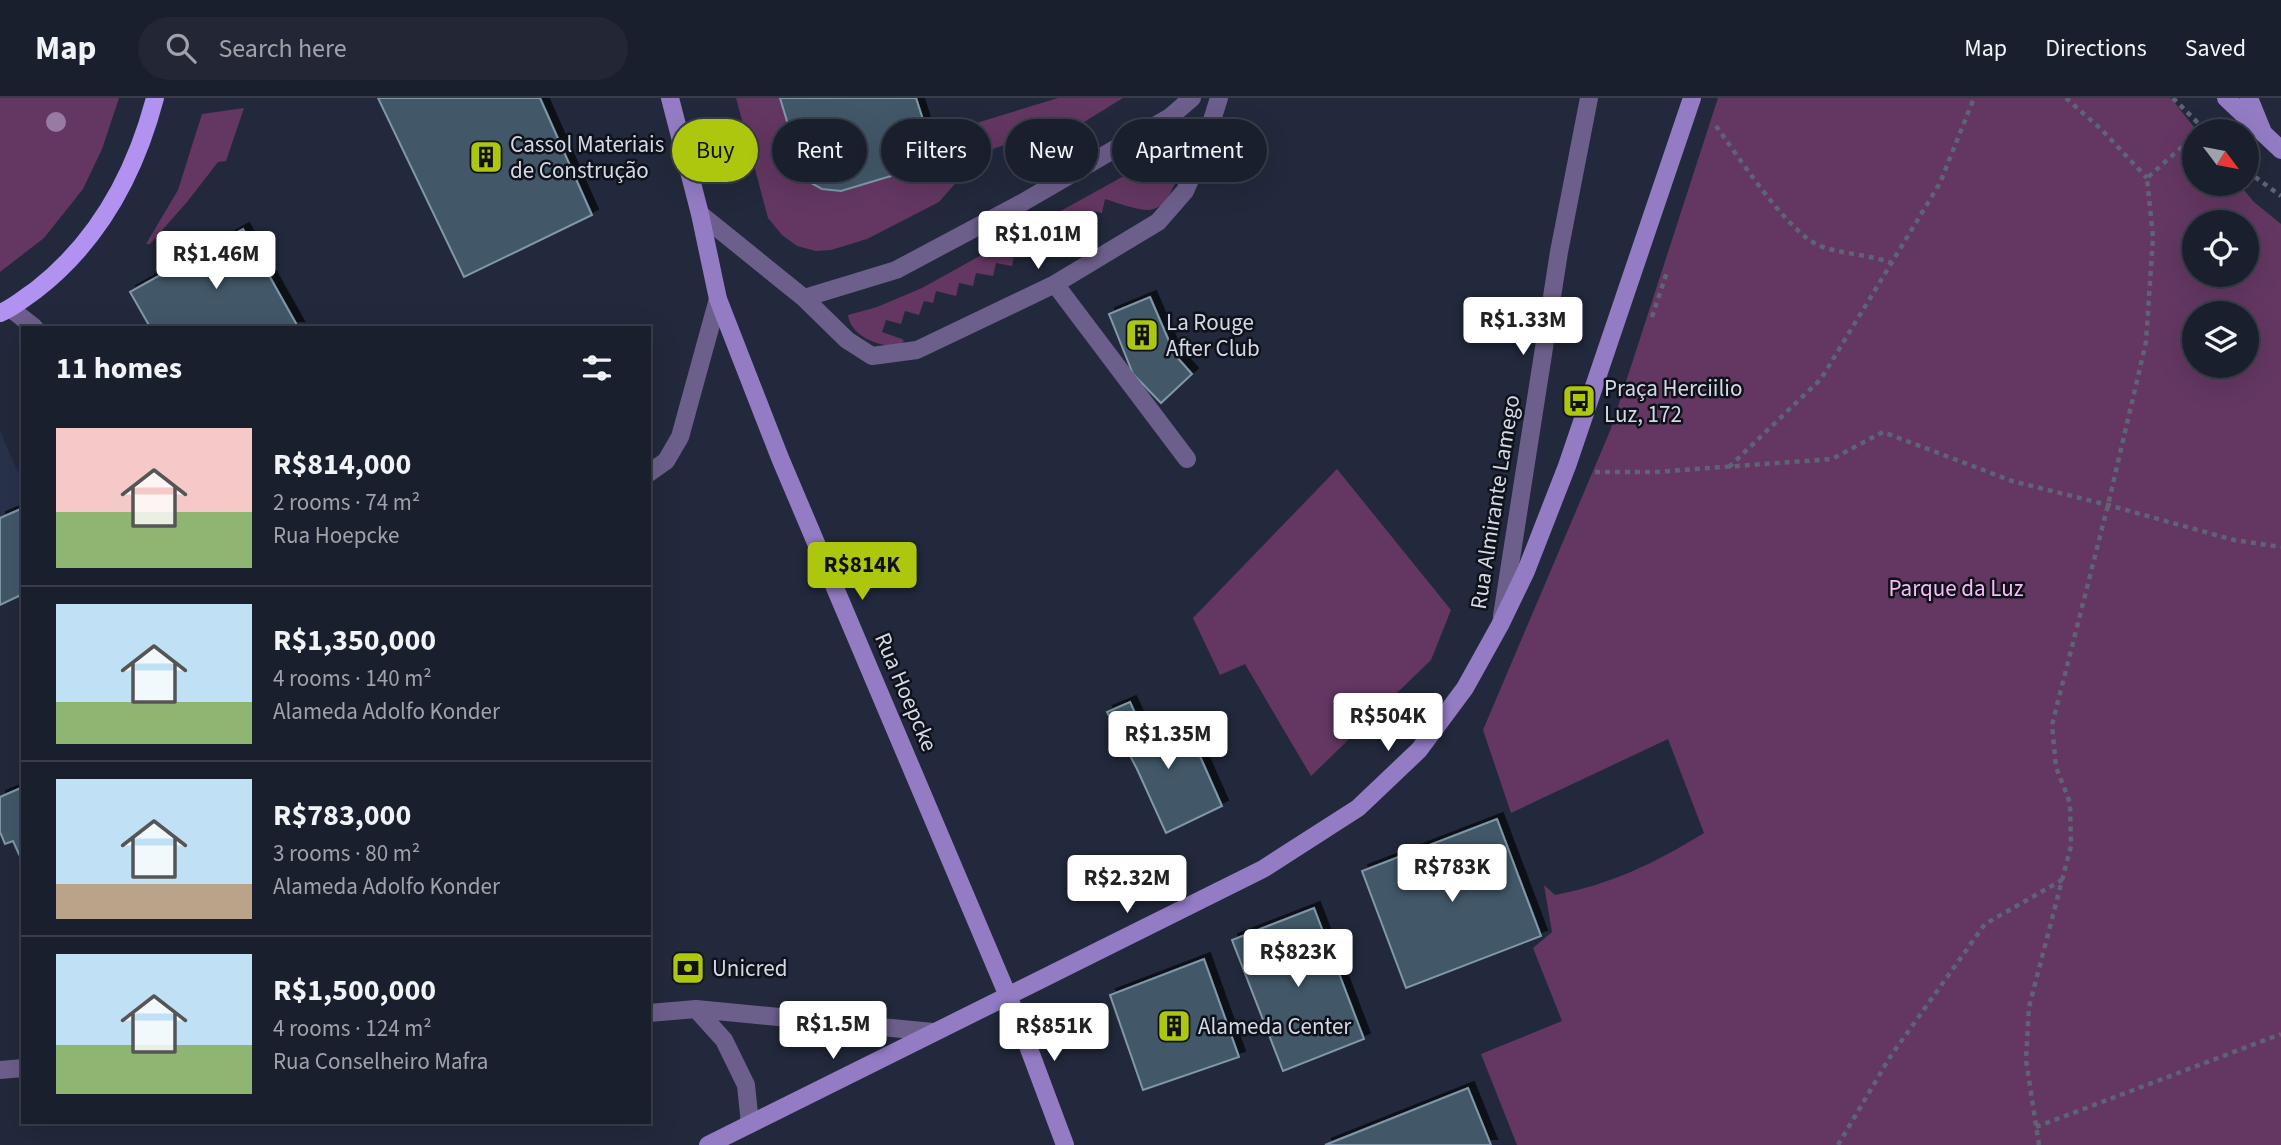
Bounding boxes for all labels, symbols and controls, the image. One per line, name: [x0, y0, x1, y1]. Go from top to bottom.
search box: [138, 17, 628, 80]
text: Map: [35, 25, 96, 72]
icon: search: [162, 29, 200, 67]
text: Search here: [218, 30, 347, 67]
text: Map: [1964, 31, 2007, 66]
text: Directions: [2045, 31, 2147, 66]
text: Saved: [2185, 31, 2246, 66]
chip: Buy: [672, 119, 758, 182]
chip: Rent: [772, 119, 867, 182]
chip: Filters: [881, 119, 991, 182]
chip: New: [1005, 119, 1098, 182]
chip: Apartment: [1112, 119, 1267, 182]
north arrow: [2182, 119, 2259, 196]
map controls: [2182, 119, 2259, 378]
place label: Cassol Materiais de Construção: [510, 128, 664, 187]
building icon: Cassol Materiais de Construção: [467, 138, 505, 176]
button: locate: [2182, 210, 2259, 287]
pin: R$1.01M: [973, 212, 1103, 271]
text: R$1.01M: [994, 217, 1082, 250]
pin: R$1.46M: [151, 232, 281, 291]
text: R$1.46M: [172, 237, 260, 270]
pin: R$1.33M: [1458, 298, 1588, 357]
button: layers: [2182, 301, 2259, 378]
text: R$1.33M: [1479, 303, 1567, 336]
place label: La Rouge After Club: [1166, 306, 1260, 365]
building icon: La Rouge After Club: [1123, 316, 1161, 354]
text: 11 homes: [56, 347, 182, 390]
icon: filters: [578, 349, 616, 387]
place label: Praça Herciilio Luz, 172: [1604, 372, 1742, 431]
bus stop icon: Praça Herciilio Luz, 172: [1560, 382, 1598, 420]
street label: Rua Almirante Lamego: [1462, 392, 1528, 612]
text: R$814,000: [273, 443, 411, 486]
icon: home: [112, 456, 196, 540]
text: 2 rooms · 74 m²: [273, 486, 420, 519]
text: Rua Hoepcke: [273, 519, 399, 552]
pin: R$814K: [805, 542, 919, 602]
text: R$814K: [824, 548, 900, 581]
park label: Parque da Luz: [1889, 572, 2024, 605]
text: R$1,350,000: [273, 619, 436, 662]
street label: Rua Hoepcke: [866, 627, 946, 757]
icon: home: [112, 632, 196, 716]
text: 4 rooms · 140 m²: [273, 662, 432, 695]
pin: R$504K: [1331, 694, 1445, 753]
text: Alameda Adolfo Konder: [273, 695, 500, 728]
text: R$504K: [1350, 699, 1426, 732]
pin: R$1.35M: [1103, 712, 1233, 771]
text: R$1.35M: [1124, 717, 1212, 750]
text: R$783,000: [273, 794, 411, 837]
icon: home: [112, 807, 196, 891]
text: 3 rooms · 80 m²: [273, 837, 420, 870]
pin: R$783K: [1395, 844, 1509, 904]
text: R$783K: [1414, 850, 1490, 883]
pin: R$2.32M: [1062, 856, 1192, 915]
text: R$2.32M: [1083, 861, 1171, 894]
text: Alameda Adolfo Konder: [273, 870, 500, 903]
pin: R$823K: [1241, 930, 1355, 989]
text: R$823K: [1260, 935, 1336, 968]
bank icon: Unicred: [669, 949, 707, 987]
place label: Unicred: [712, 952, 788, 985]
text: R$1,500,000: [273, 969, 436, 1012]
icon: home: [112, 982, 196, 1066]
pin: R$1.5M: [776, 1002, 890, 1061]
pin: R$851K: [997, 1004, 1111, 1063]
text: R$1.5M: [796, 1007, 870, 1040]
building icon: Alameda Center: [1155, 1007, 1193, 1045]
text: R$851K: [1016, 1009, 1092, 1042]
place label: Alameda Center: [1198, 1010, 1352, 1043]
text: 4 rooms · 124 m²: [273, 1012, 432, 1045]
text: Rua Conselheiro Mafra: [273, 1045, 488, 1078]

